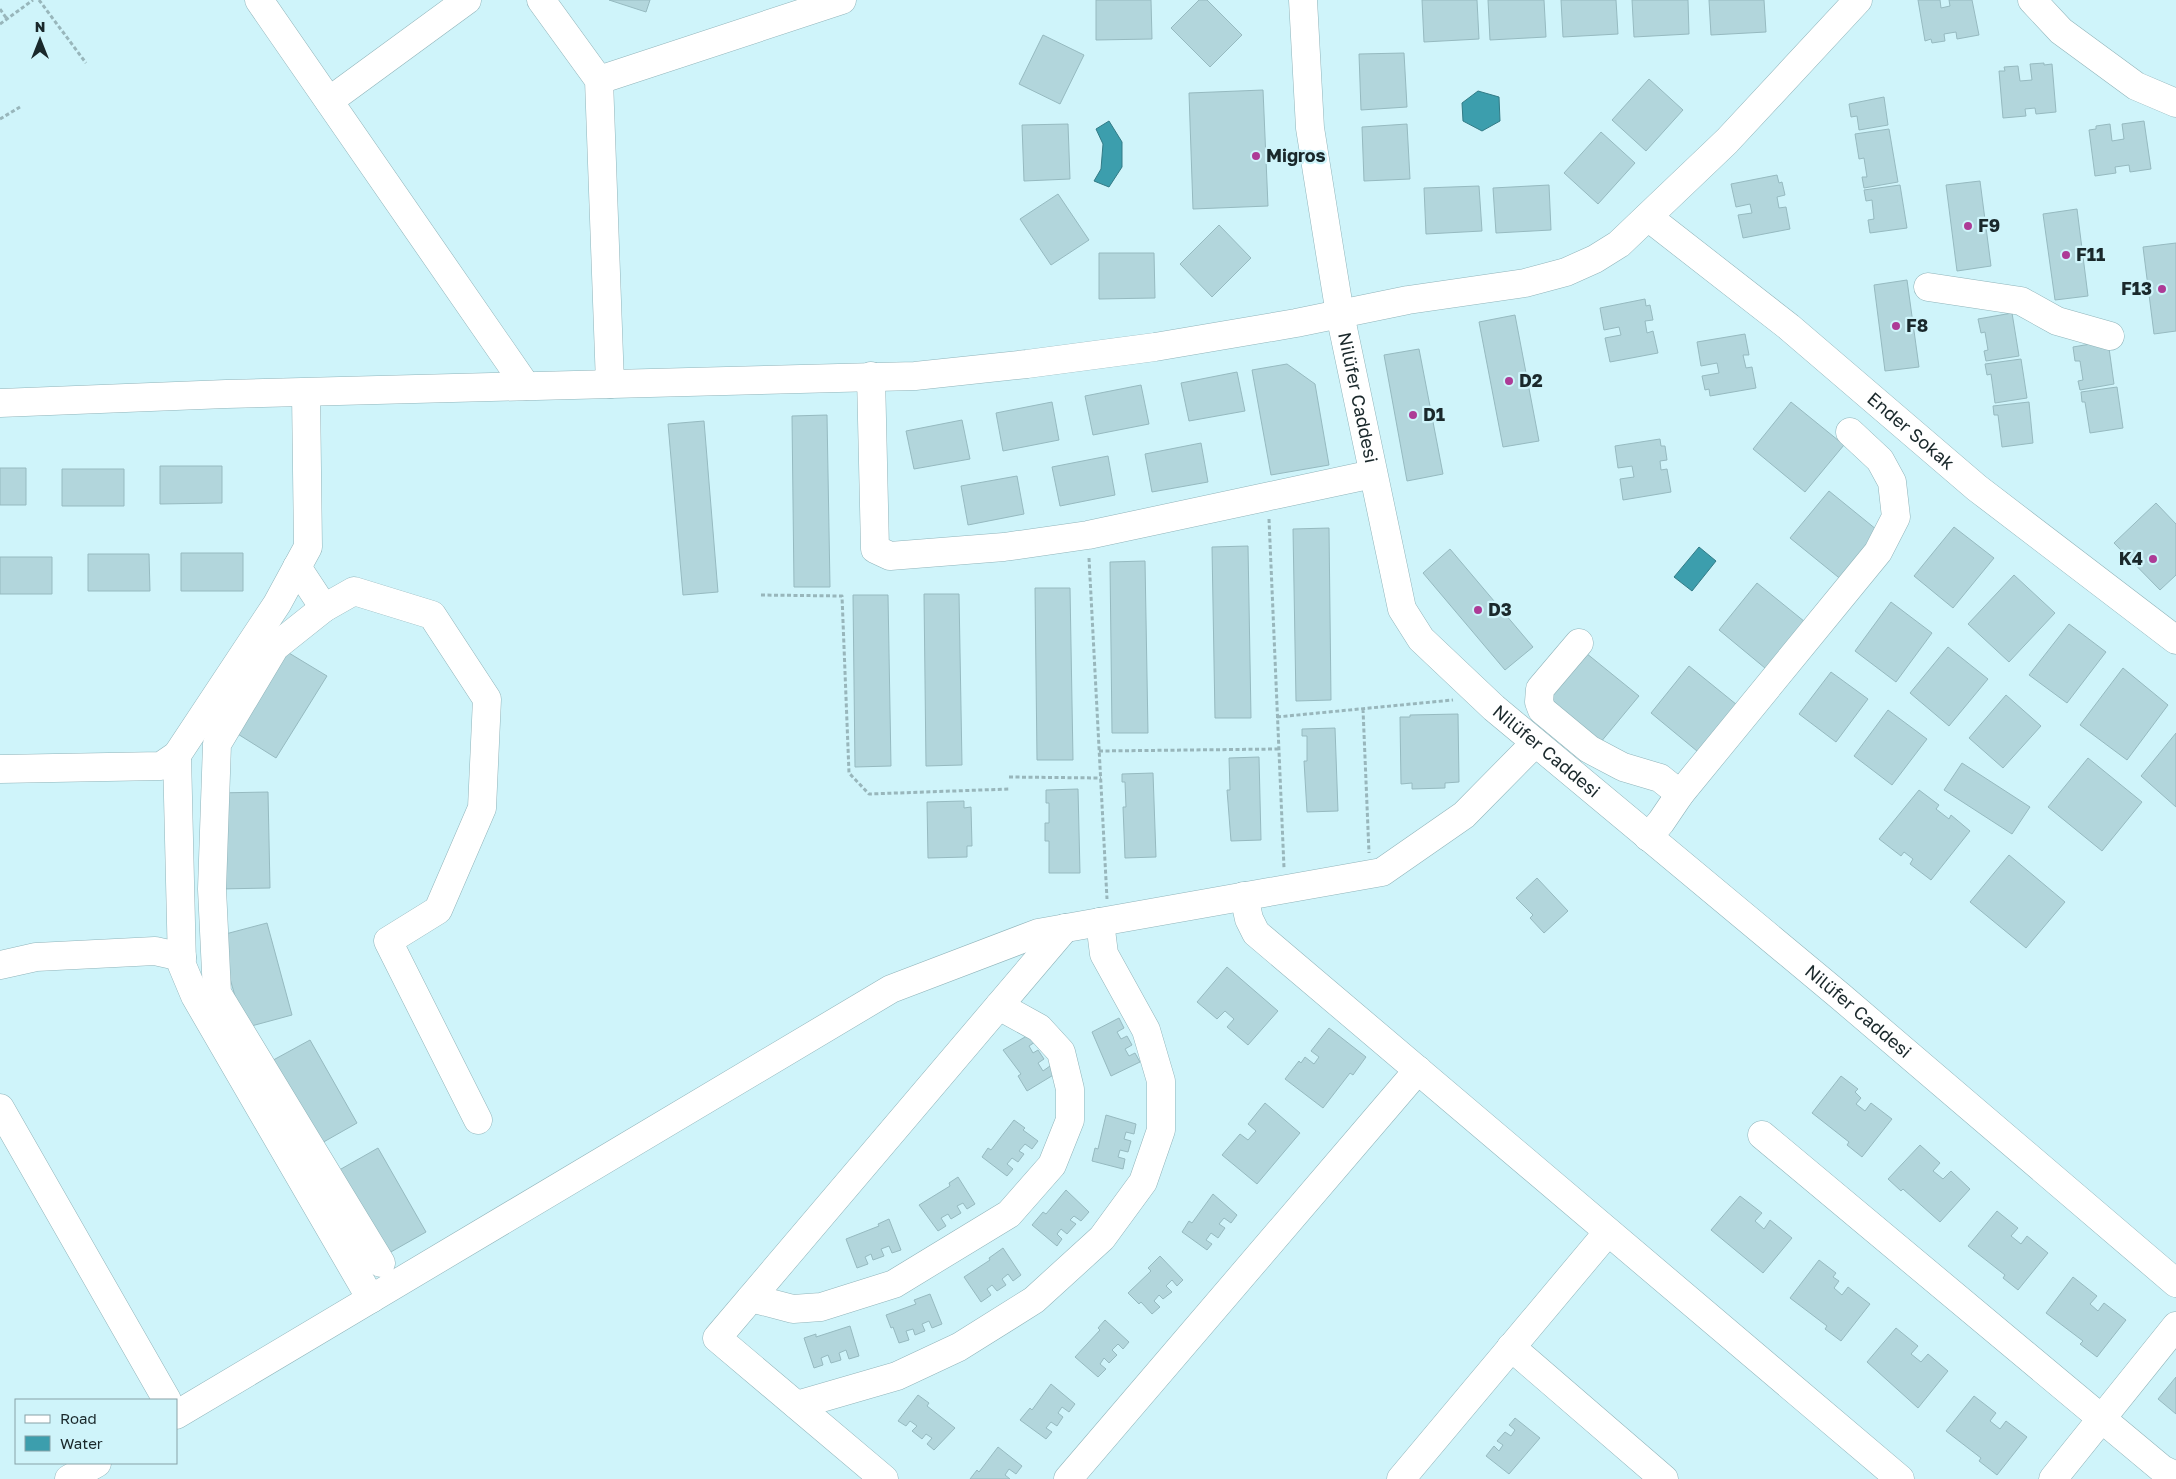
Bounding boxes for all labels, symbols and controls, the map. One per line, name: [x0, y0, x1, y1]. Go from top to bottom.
north arrow: [15, 15, 65, 65]
text: N: [35, 18, 45, 35]
place label: Migros: [1266, 144, 1326, 166]
marker: Migros: [1250, 150, 1262, 162]
place label: F9: [1978, 214, 2000, 236]
marker: F9: [1962, 220, 1974, 232]
place label: F11: [2076, 243, 2105, 265]
marker: F11: [2060, 249, 2072, 261]
place label: F13: [2121, 277, 2152, 299]
marker: F13: [2156, 283, 2168, 295]
place label: F8: [1906, 314, 1928, 336]
marker: F8: [1890, 320, 1902, 332]
street label: Nilüfer Caddesi: [1334, 330, 1383, 465]
place label: D2: [1519, 369, 1543, 391]
marker: D2: [1503, 375, 1515, 387]
street label: Ender Sokak: [1863, 387, 1959, 474]
place label: D1: [1423, 403, 1445, 425]
marker: D1: [1407, 409, 1419, 421]
place label: K4: [2119, 547, 2143, 569]
marker: K4: [2147, 553, 2159, 565]
place label: D3: [1488, 598, 1512, 620]
marker: D3: [1472, 604, 1484, 616]
street label: Nilüfer Caddesi: [1489, 700, 1605, 802]
street label: Nilüfer Caddesi: [1801, 959, 1916, 1062]
legend: [15, 1399, 178, 1464]
text: Road: [60, 1409, 97, 1427]
text: Water: [60, 1434, 103, 1452]

